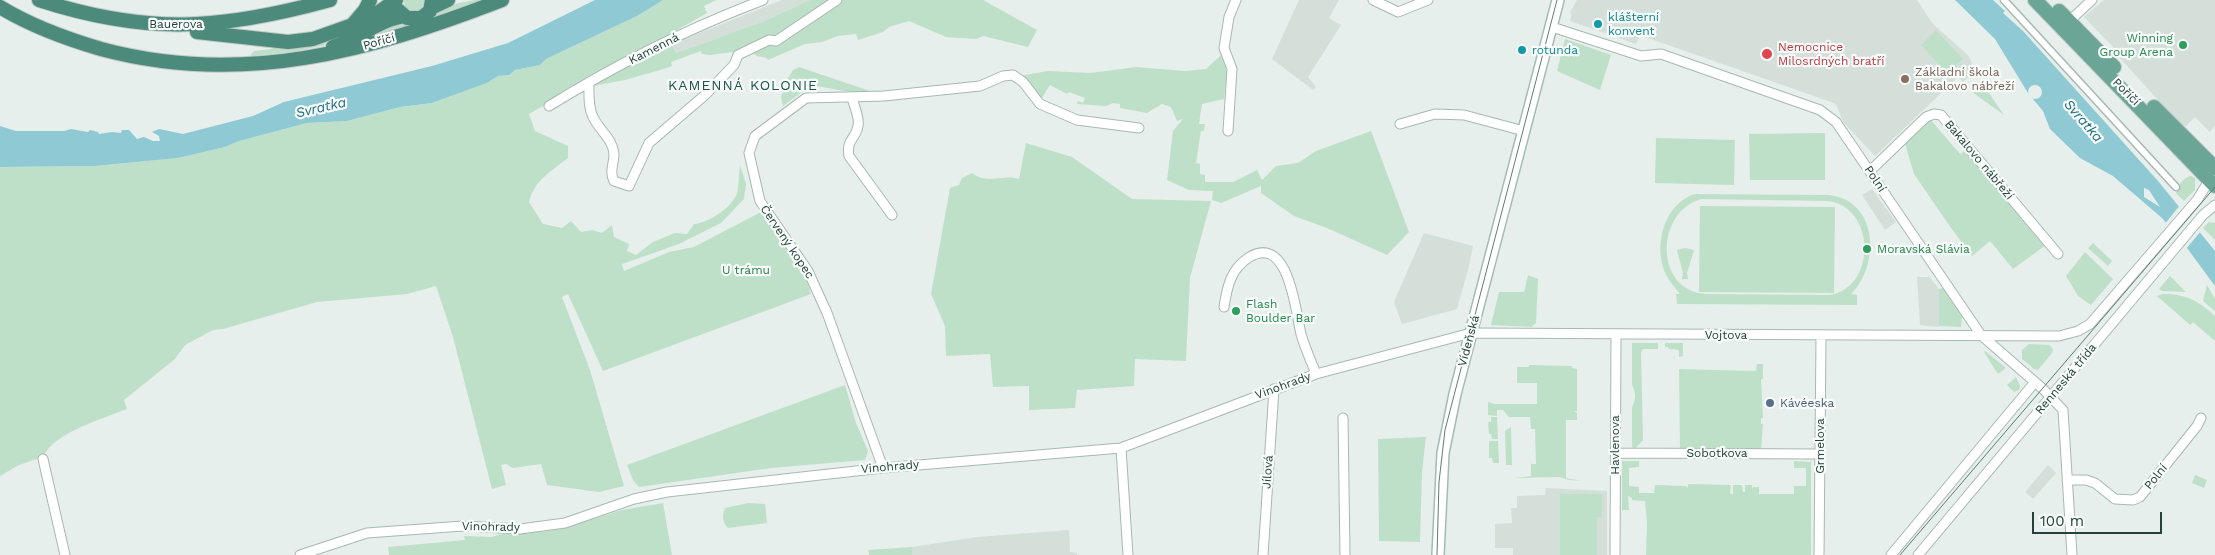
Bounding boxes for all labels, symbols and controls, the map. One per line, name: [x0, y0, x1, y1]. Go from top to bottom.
place label: klášterní konvent: [1608, 10, 1659, 38]
street label: Bauerova: [149, 17, 203, 31]
marker: klášterní konvent: [1592, 18, 1604, 30]
street label: Kamenná: [626, 30, 682, 68]
street label: Poříčí: [361, 31, 397, 53]
place label: Winning Group Arena: [2100, 31, 2173, 59]
marker: Winning Group Arena: [2177, 39, 2189, 51]
place label: Nemocnice Milosrdných bratří: [1778, 40, 1884, 68]
place label: rotunda: [1532, 43, 1578, 57]
marker: rotunda: [1516, 44, 1528, 56]
marker: Nemocnice Milosrdných bratří: [1760, 47, 1774, 61]
place label: Základní škola Bakalovo nábřeží: [1915, 65, 2014, 93]
marker: Základní škola Bakalovo nábřeží: [1899, 73, 1911, 85]
street label: Poříčí: [2109, 75, 2143, 109]
district label: KAMENNÁ KOLONIE: [666, 78, 820, 94]
water label: Svratka: [294, 94, 348, 122]
water label: Svratka: [2060, 96, 2106, 146]
street label: Bakalovo nábřeží: [1942, 117, 2016, 203]
street label: Polní: [1861, 163, 1889, 195]
street label: Červený kopec: [757, 202, 817, 282]
place label: Moravská Slávia: [1877, 242, 1970, 256]
marker: Moravská Slávia: [1861, 243, 1873, 255]
park label: U trámu: [722, 263, 770, 277]
place label: Flash Boulder Bar: [1246, 297, 1315, 325]
marker: Flash Boulder Bar: [1230, 305, 1242, 317]
street label: Vídeňská: [1455, 314, 1483, 368]
street label: Vojtova: [1705, 328, 1747, 342]
street label: Renneská třída: [2032, 341, 2100, 417]
street label: Vinohrady: [1253, 369, 1313, 403]
place label: Kávéeska: [1780, 396, 1834, 410]
marker: Kávéeska: [1764, 397, 1776, 409]
street label: Havlenova: [1608, 415, 1622, 475]
street label: Grmelova: [1813, 418, 1827, 474]
street label: Sobotkova: [1686, 446, 1748, 460]
street label: Jílová: [1260, 455, 1276, 489]
street label: Vinohrady: [860, 457, 920, 477]
street label: Polní: [2141, 461, 2171, 493]
scale bar: [2035, 502, 2165, 534]
text: 100 m: [2040, 512, 2084, 530]
street label: Vinohrady: [462, 519, 520, 535]

